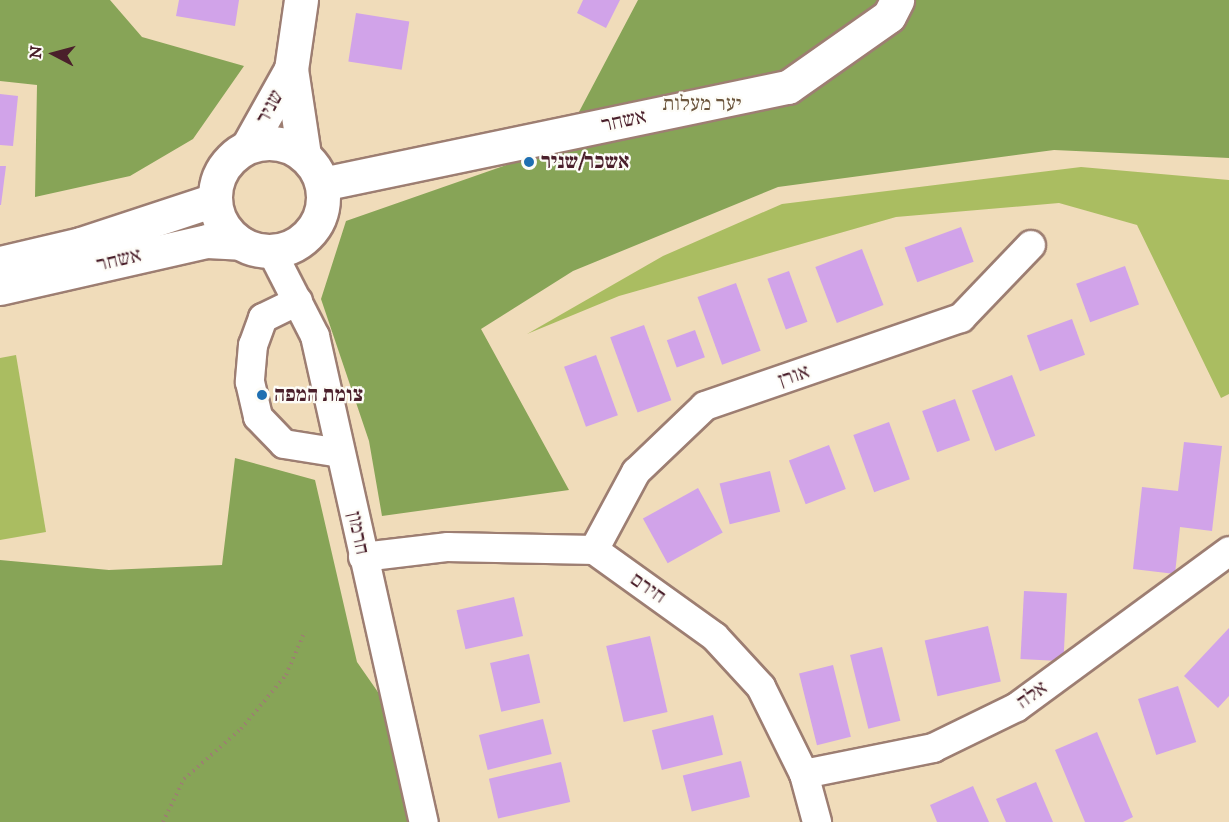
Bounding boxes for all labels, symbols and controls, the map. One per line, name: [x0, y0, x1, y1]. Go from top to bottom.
north arrow: [24, 24, 84, 84]
text: N: [25, 45, 47, 60]
street label: שניר: [250, 85, 290, 129]
park label: יער מעלות: [662, 91, 742, 117]
street label: אשחר: [599, 104, 649, 138]
place label: אשכר/שניר: [541, 149, 629, 175]
marker: אשכר/שניר: [522, 155, 536, 169]
street label: אשחר: [94, 243, 144, 277]
street label: אורן: [775, 359, 813, 393]
place label: צומת המפה: [274, 382, 363, 408]
marker: צומת המפה: [255, 388, 269, 402]
street label: חרמון: [341, 509, 375, 557]
street label: חירם: [625, 567, 671, 609]
street label: אלה: [1011, 675, 1053, 715]

